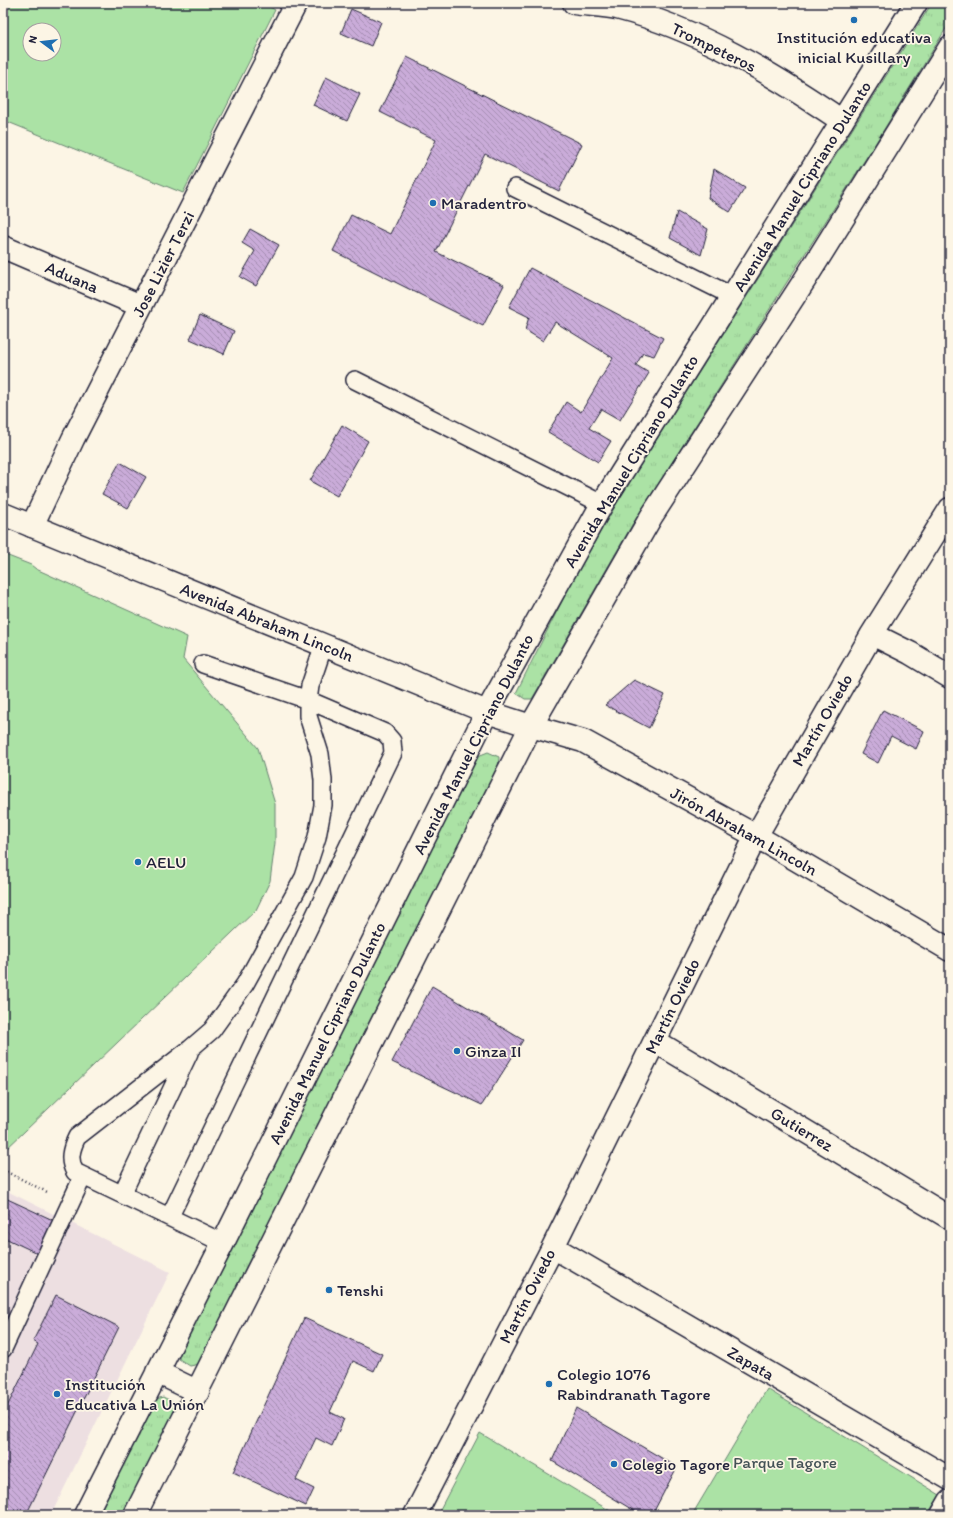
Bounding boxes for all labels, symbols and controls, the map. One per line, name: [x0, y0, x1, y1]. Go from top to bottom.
marker: Institución educativa inicial Kusillary: [849, 15, 859, 25]
street label: Trompeteros: [668, 18, 760, 76]
north arrow: [22, 22, 62, 62]
place label: Institución educativa inicial Kusillary: [777, 27, 931, 67]
text: N: [26, 34, 40, 45]
street label: Avenida Manuel Cipriano Dulanto: [729, 77, 875, 295]
place label: Maradentro: [441, 193, 527, 213]
marker: Maradentro: [428, 198, 438, 208]
street label: Jose Lizier Terzi: [128, 208, 198, 320]
street label: Aduana: [42, 257, 102, 297]
street label: Avenida Manuel Cipriano Dulanto: [559, 351, 703, 571]
street label: Avenida Abraham Lincoln: [178, 578, 356, 666]
street label: Avenida Manuel Cipriano Dulanto: [409, 631, 537, 857]
street label: Martín Oviedo: [787, 670, 857, 770]
street label: Jirón Abraham Lincoln: [667, 782, 821, 880]
place label: AELU: [146, 852, 186, 872]
marker: AELU: [133, 857, 143, 867]
street label: Avenida Manuel Cipriano Dulanto: [264, 919, 390, 1147]
street label: Martín Oviedo: [640, 955, 704, 1057]
place label: Ginza II: [465, 1041, 521, 1061]
marker: Ginza II: [452, 1046, 462, 1056]
street label: Gutierrez: [767, 1103, 837, 1155]
street label: Martín Oviedo: [495, 1245, 559, 1347]
place label: Tenshi: [337, 1280, 384, 1300]
marker: Tenshi: [324, 1285, 334, 1295]
street label: Zapata: [724, 1342, 778, 1385]
place label: Colegio 1076 Rabindranath Tagore: [557, 1364, 711, 1404]
place label: Institución Educativa La Unión: [65, 1374, 204, 1414]
marker: Colegio 1076 Rabindranath Tagore: [544, 1379, 554, 1389]
marker: Institución Educativa La Unión: [52, 1389, 62, 1399]
park label: Parque Tagore: [733, 1452, 837, 1472]
place label: Colegio Tagore: [622, 1454, 730, 1474]
marker: Colegio Tagore: [609, 1459, 619, 1469]

